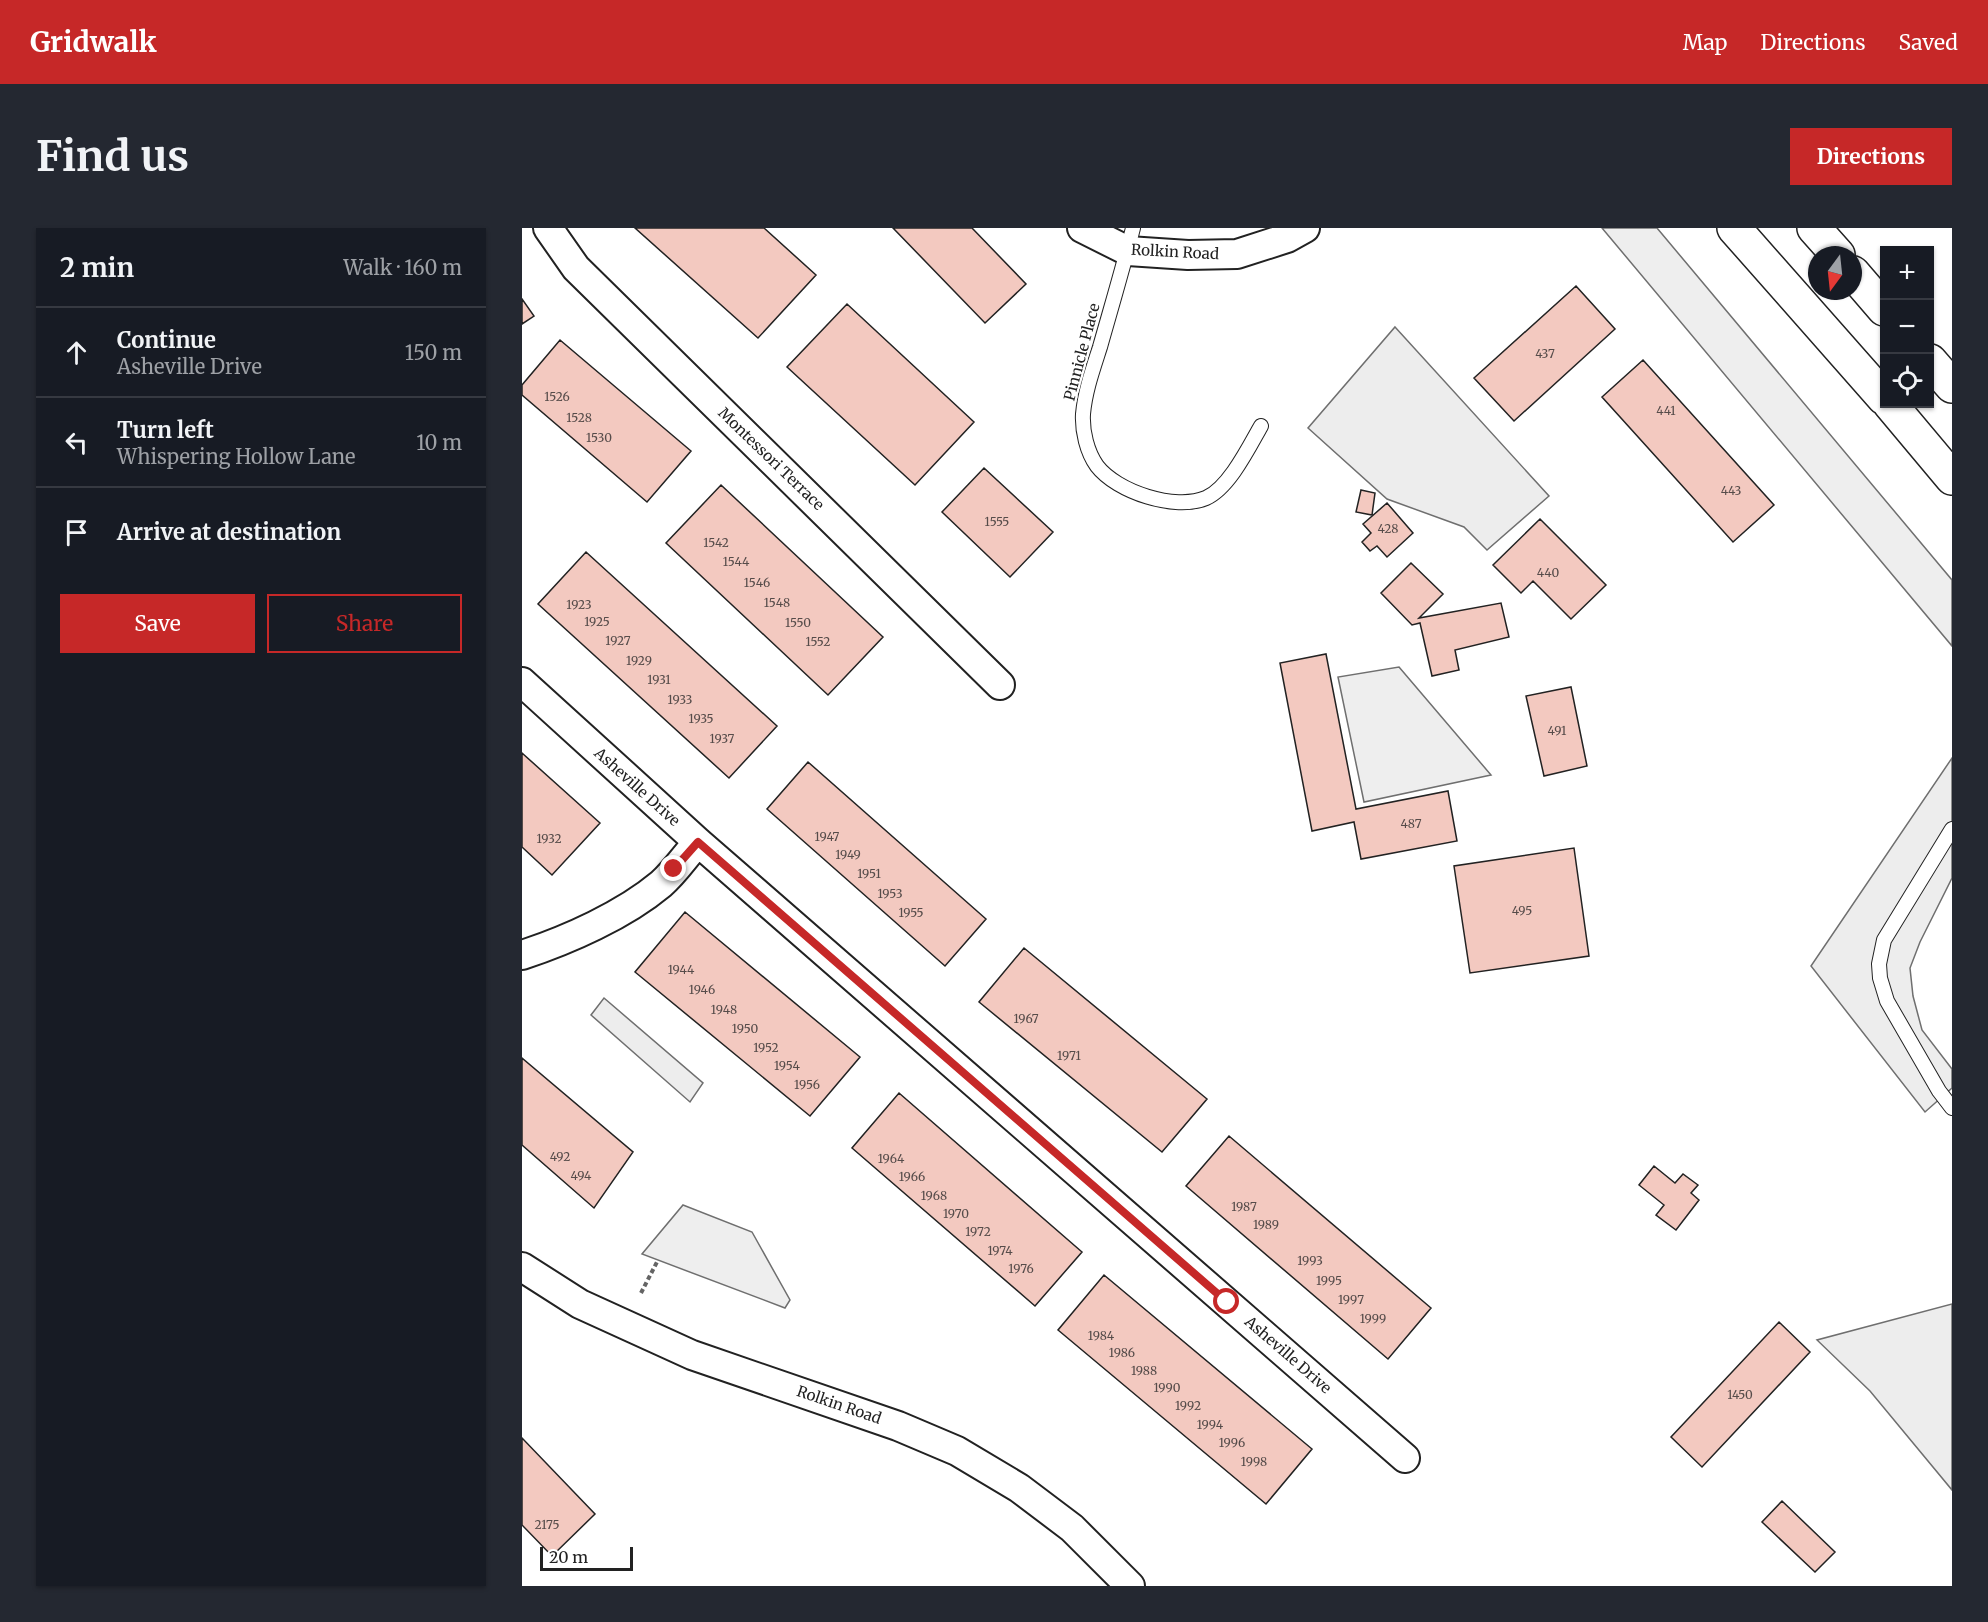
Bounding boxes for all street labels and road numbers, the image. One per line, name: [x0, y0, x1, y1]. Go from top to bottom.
street label: Rolkin Road: [1131, 240, 1219, 263]
street label: Pinnicle Place: [1059, 301, 1104, 403]
street label: Montessori Terrace: [714, 403, 828, 514]
street label: Asheville Drive: [590, 743, 684, 830]
street label: Asheville Drive: [1240, 1311, 1336, 1398]
street label: Rolkin Road: [794, 1381, 884, 1428]

